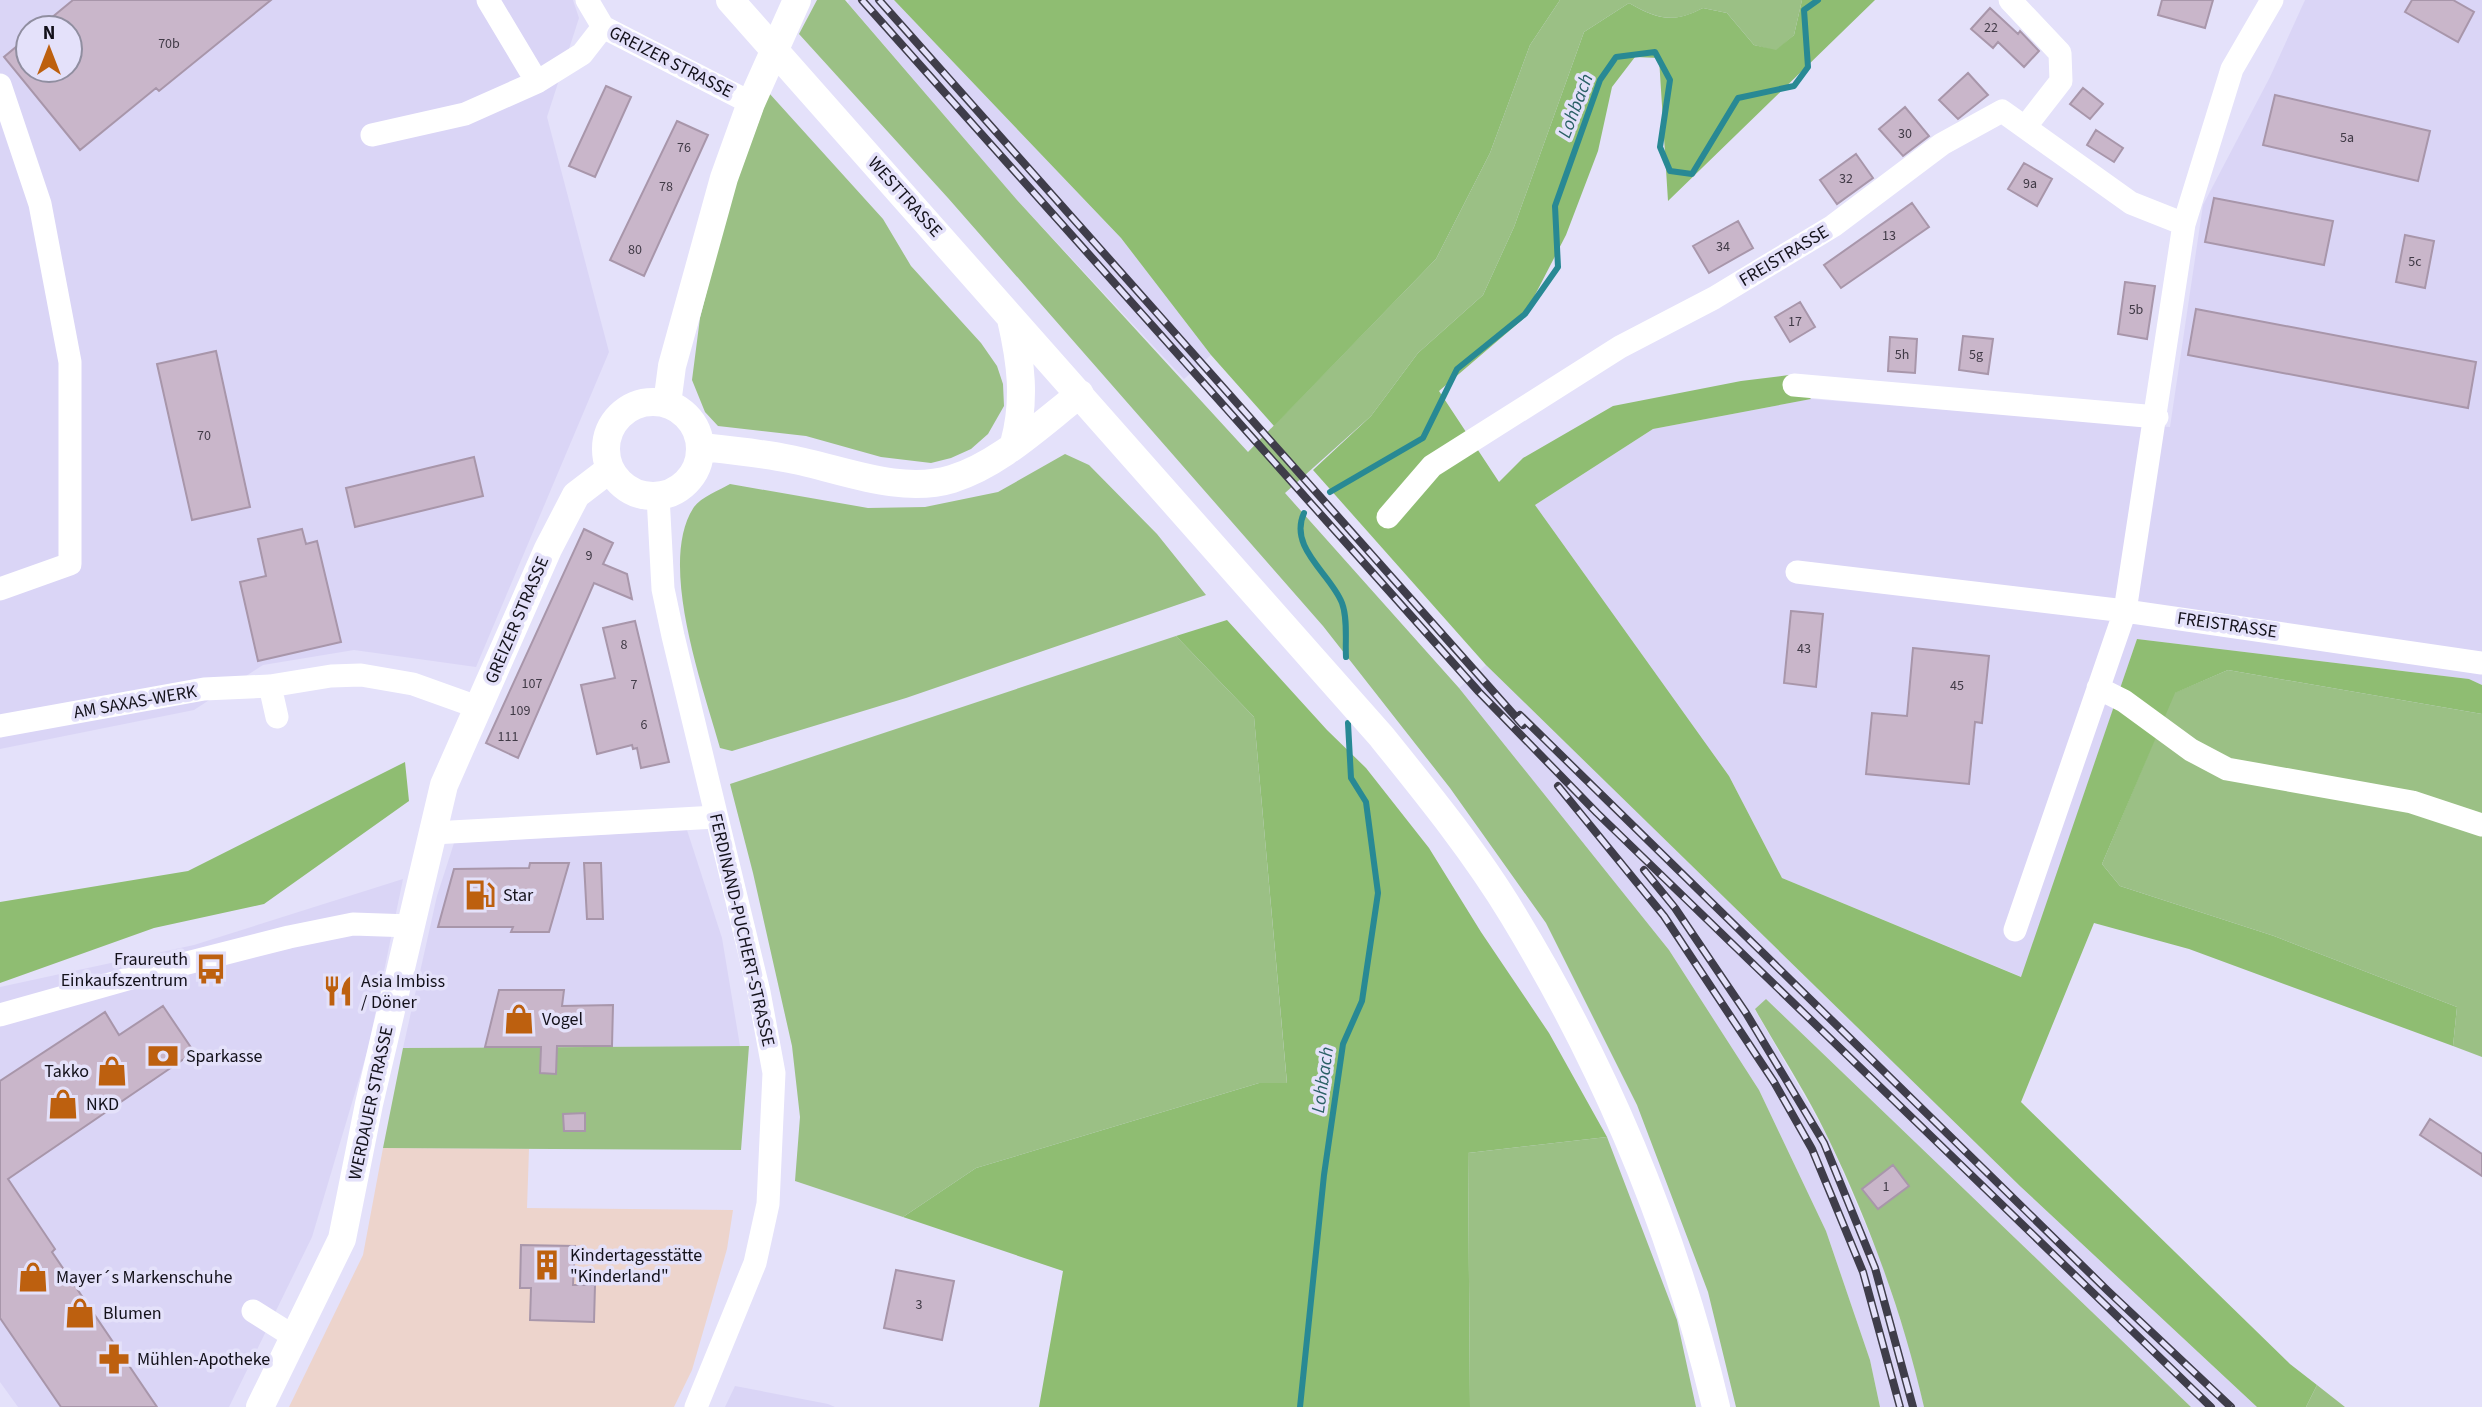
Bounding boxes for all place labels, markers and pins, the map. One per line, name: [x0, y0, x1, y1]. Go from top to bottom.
fuel station icon: Star: [463, 878, 497, 912]
place label: Star: [503, 883, 534, 908]
place label: Fraureuth Einkaufszentrum: [61, 947, 188, 993]
bus stop icon: Fraureuth Einkaufszentrum: [194, 952, 228, 986]
place label: Asia Imbiss / Döner: [361, 969, 445, 1015]
restaurant icon: Asia Imbiss / Döner: [321, 974, 355, 1008]
shop icon: Vogel: [502, 1002, 536, 1036]
place label: Vogel: [542, 1007, 583, 1032]
bank icon: Sparkasse: [146, 1039, 180, 1073]
place label: Sparkasse: [186, 1044, 263, 1069]
shop icon: Takko: [95, 1054, 129, 1088]
place label: Takko: [44, 1059, 89, 1084]
shop icon: NKD: [46, 1087, 80, 1121]
place label: NKD: [86, 1092, 119, 1117]
place label: Kindertagesstätte "Kinderland": [570, 1243, 702, 1289]
building icon: Kindertagesstätte "Kinderland": [530, 1248, 564, 1282]
shop icon: Mayer´s Markenschuhe: [16, 1260, 50, 1294]
place label: Mayer´s Markenschuhe: [56, 1265, 232, 1290]
shop icon: Blumen: [63, 1296, 97, 1330]
place label: Blumen: [103, 1301, 162, 1326]
pharmacy icon: Mühlen-Apotheke: [97, 1342, 131, 1376]
place label: Mühlen-Apotheke: [137, 1347, 270, 1372]

